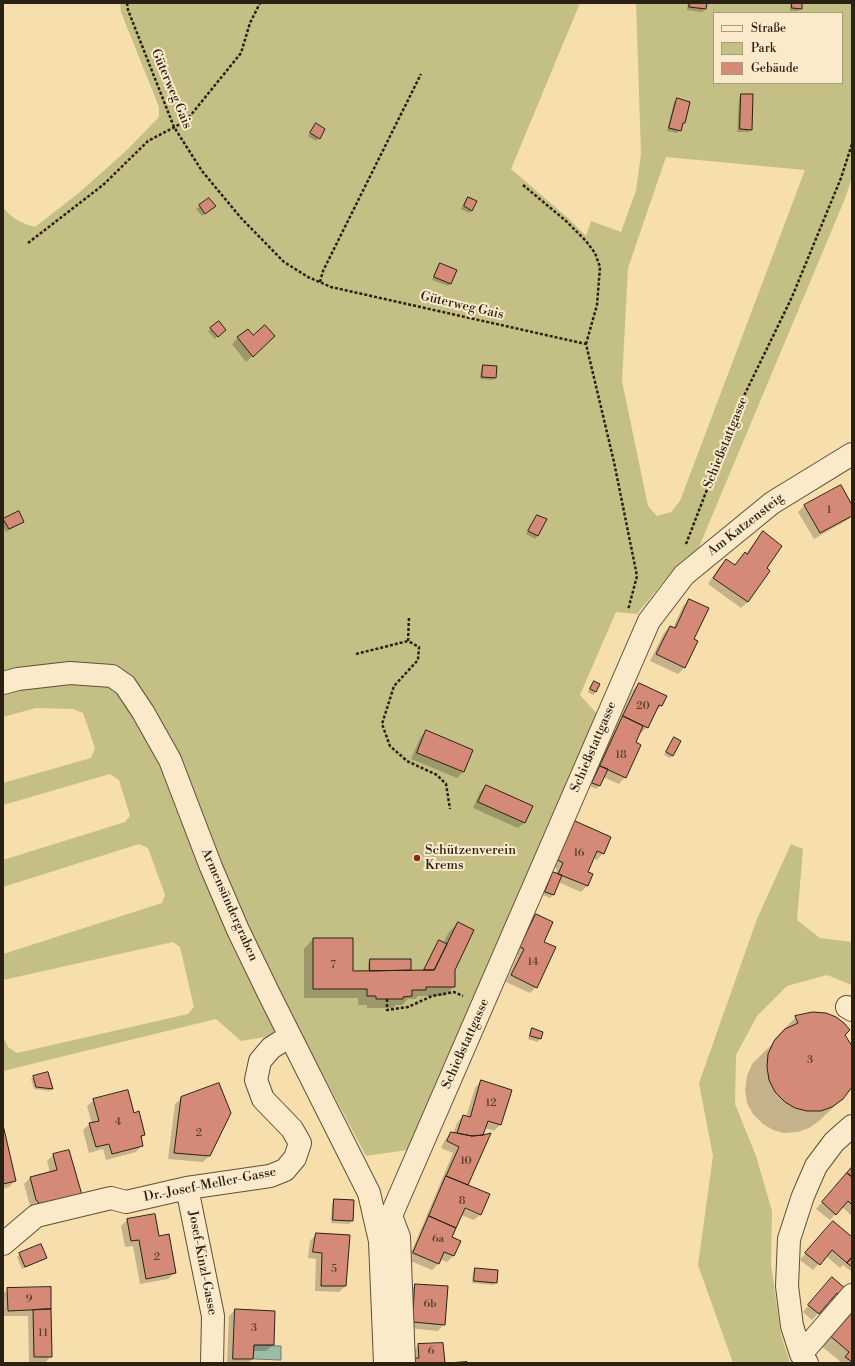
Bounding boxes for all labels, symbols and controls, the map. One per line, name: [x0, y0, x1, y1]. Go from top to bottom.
legend: [713, 12, 843, 84]
text: Straße: [751, 21, 786, 36]
text: Park: [751, 41, 776, 56]
street label: Güterweg Gais: [147, 47, 195, 131]
text: Gebäude: [751, 61, 799, 76]
street label: Güterweg Gais: [419, 289, 505, 323]
street label: Schießstattgasse: [701, 395, 751, 491]
street label: Am Katzensteig: [705, 490, 787, 560]
house number: 1: [827, 503, 831, 517]
street label: Schießstattgasse: [568, 699, 620, 795]
house number: 20: [636, 699, 650, 713]
house number: 18: [615, 748, 627, 762]
place label: Schützenverein Krems: [425, 843, 516, 874]
street label: Armensündergraben: [197, 846, 261, 964]
house number: 16: [573, 846, 585, 860]
marker: Schützenverein Krems: [412, 853, 422, 863]
house number: 14: [528, 955, 538, 969]
house number: 7: [330, 958, 336, 972]
street label: Schießstattgasse: [439, 996, 493, 1092]
house number: 3: [807, 1053, 813, 1067]
house number: 12: [485, 1096, 497, 1110]
house number: 4: [115, 1115, 121, 1129]
house number: 2: [196, 1126, 202, 1140]
house number: 10: [460, 1154, 472, 1168]
street label: Dr.-Josef-Meller-Gasse: [142, 1164, 278, 1206]
house number: 8: [459, 1194, 465, 1208]
street label: Josef-Kinzl-Gasse: [184, 1209, 220, 1317]
house number: 6a: [432, 1232, 444, 1246]
house number: 2: [154, 1250, 160, 1264]
house number: 5: [331, 1262, 337, 1276]
house number: 9: [26, 1292, 32, 1306]
house number: 6b: [424, 1297, 436, 1311]
house number: 3: [251, 1321, 257, 1335]
house number: 11: [38, 1326, 48, 1340]
house number: 6: [428, 1344, 434, 1358]

